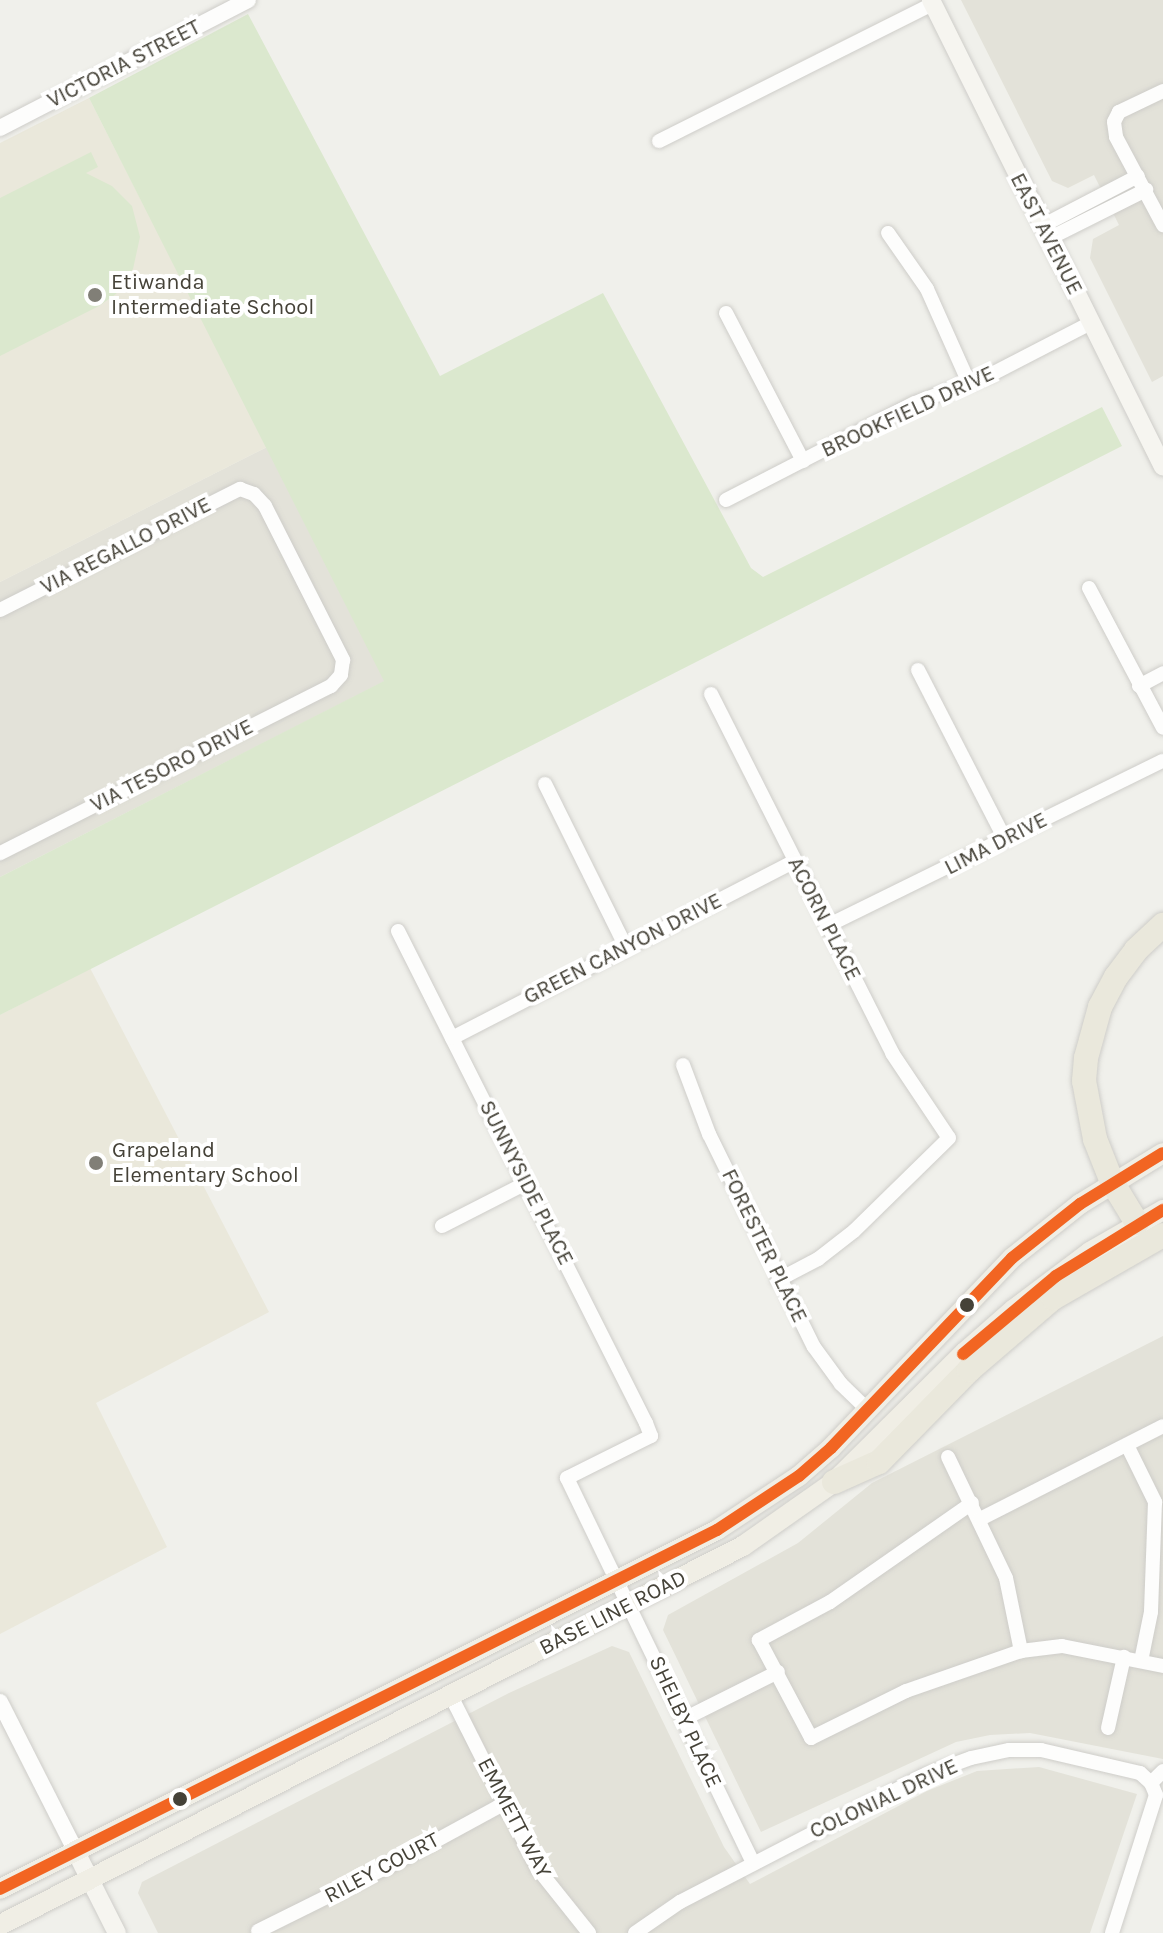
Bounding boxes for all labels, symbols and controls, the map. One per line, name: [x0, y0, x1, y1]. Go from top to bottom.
street label: VICTORIA STREET: [43, 14, 205, 114]
street label: EAST AVENUE: [1004, 169, 1088, 299]
place label: Etiwanda Intermediate School: [111, 269, 314, 320]
marker: Etiwanda Intermediate School: [86, 286, 104, 304]
street label: BROOKFIELD DRIVE: [817, 360, 999, 464]
street label: VIA REGALLO DRIVE: [36, 492, 216, 600]
street label: VIA TESORO DRIVE: [86, 714, 258, 818]
street label: LIMA DRIVE: [940, 807, 1052, 881]
street label: ACORN PLACE: [782, 853, 866, 985]
street label: GREEN CANYON DRIVE: [519, 888, 727, 1010]
street label: SUNNYSIDE PLACE: [473, 1096, 579, 1270]
place label: Grapeland Elementary School: [112, 1137, 299, 1188]
marker: Grapeland Elementary School: [87, 1154, 105, 1172]
street label: FORESTER PLACE: [715, 1165, 813, 1327]
unlabelled marker: [959, 1297, 975, 1313]
street label: BASE LINE ROAD: [535, 1565, 691, 1661]
street label: SHELBY PLACE: [643, 1652, 727, 1792]
street label: EMMETT WAY: [471, 1753, 557, 1883]
street label: COLONIAL DRIVE: [806, 1753, 962, 1845]
unlabelled marker: [172, 1791, 188, 1807]
street label: RILEY COURT: [320, 1827, 444, 1909]

